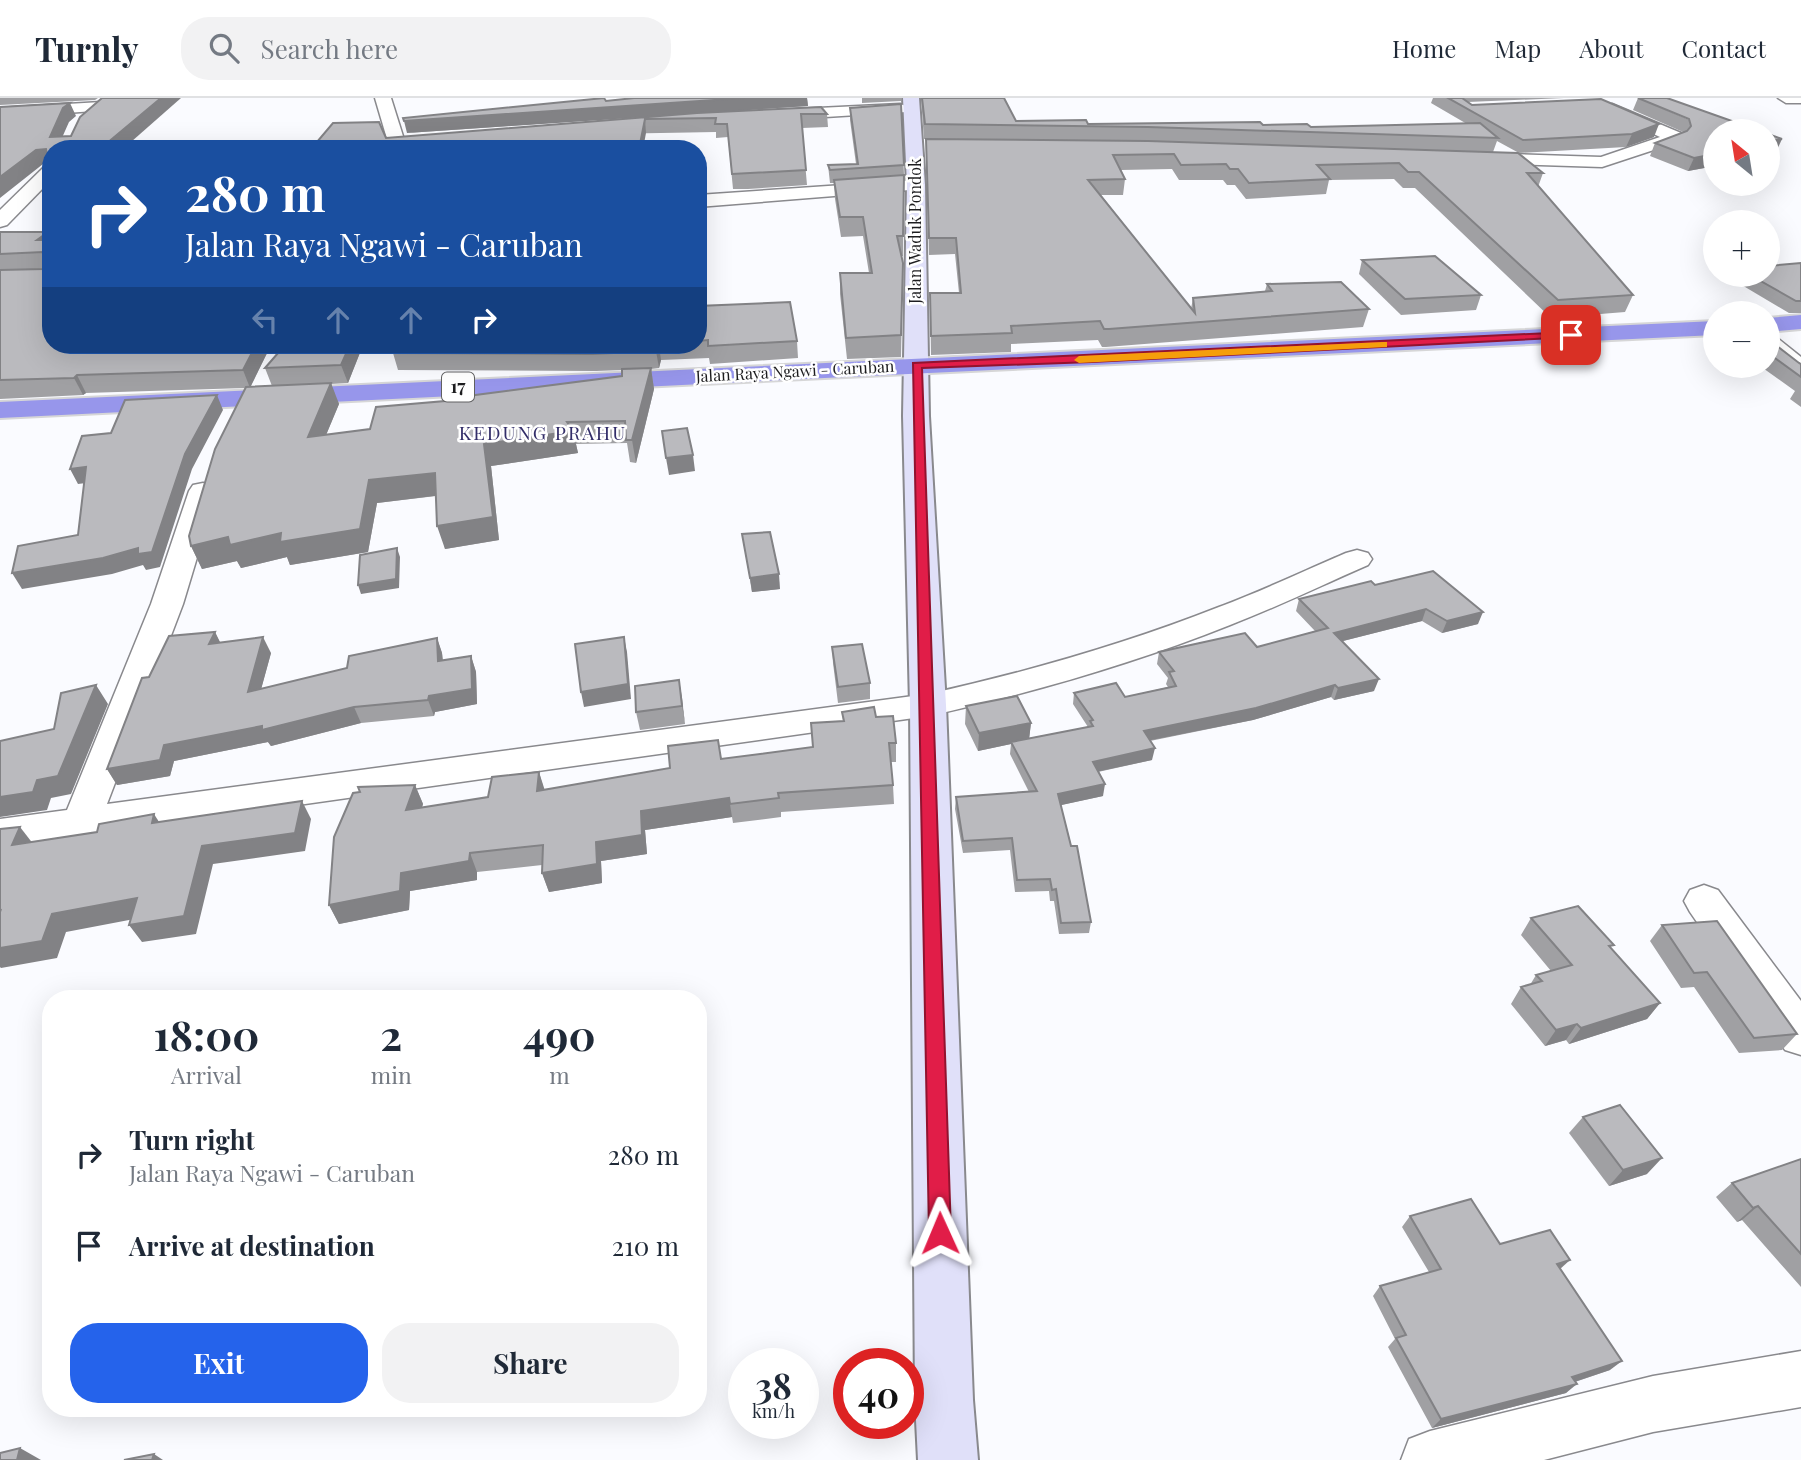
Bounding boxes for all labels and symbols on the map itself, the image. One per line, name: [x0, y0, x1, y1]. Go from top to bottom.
north arrow: [1703, 119, 1780, 196]
street label: Jalan Waduk Pondok: [904, 158, 925, 305]
pin: [1541, 305, 1601, 365]
street label: Jalan Raya Ngawi - Caruban: [694, 355, 895, 386]
road number: 17: [442, 372, 474, 402]
district label: KEDUNG PRAHU: [459, 419, 627, 445]
position arrow: [903, 1196, 977, 1270]
speed limit sign: 40: [833, 1348, 924, 1439]

